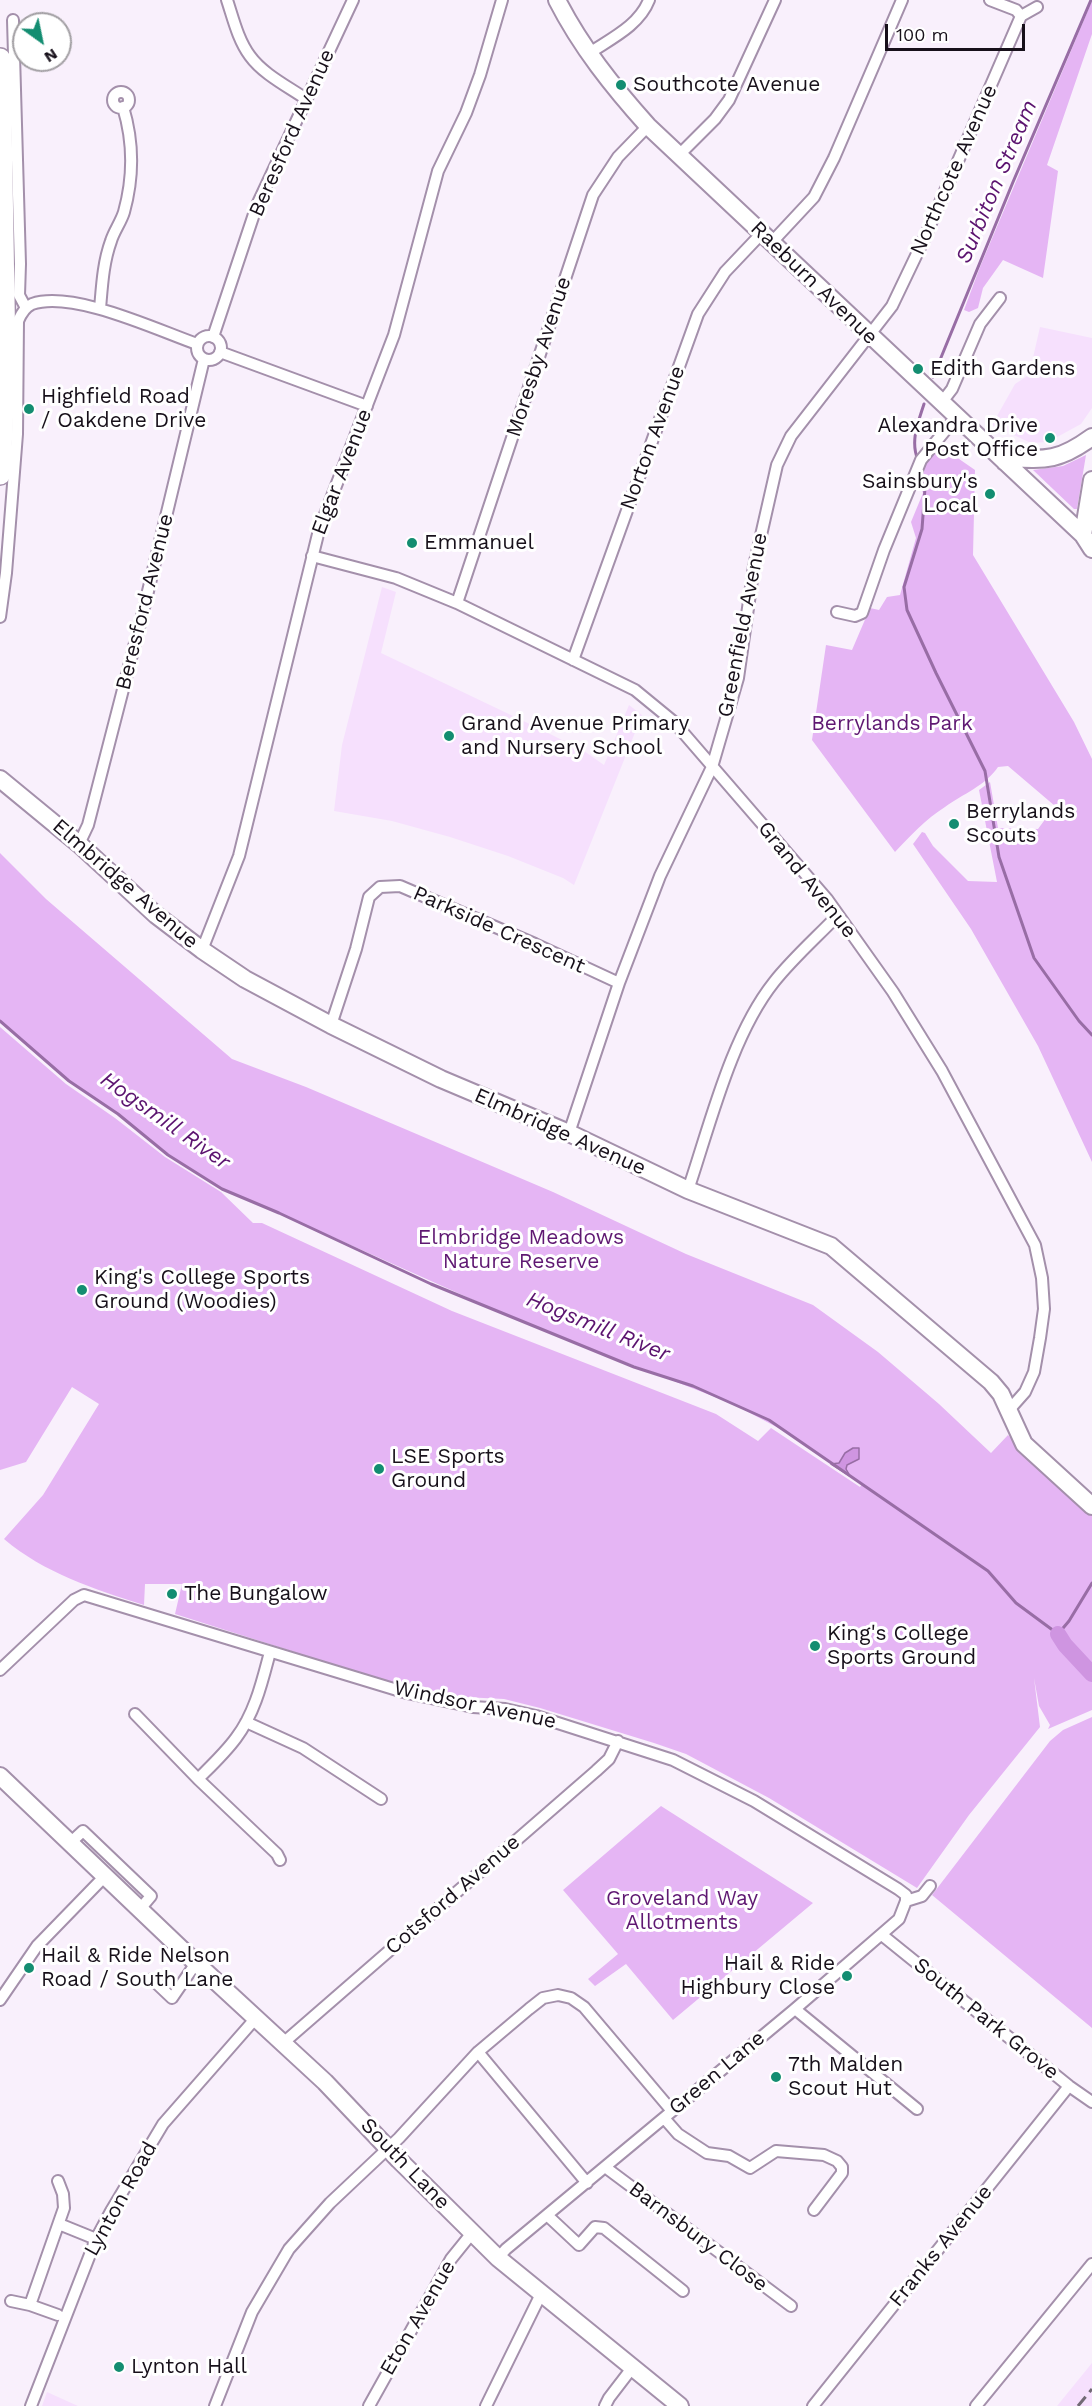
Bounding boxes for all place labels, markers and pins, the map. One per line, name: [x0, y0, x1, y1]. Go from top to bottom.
place label: Southcote Avenue: [633, 72, 820, 98]
marker: Southcote Avenue: [614, 78, 628, 92]
place label: Edith Gardens: [930, 356, 1075, 382]
marker: Edith Gardens: [911, 362, 925, 376]
place label: Highfield Road / Oakdene Drive: [41, 384, 206, 434]
marker: Highfield Road / Oakdene Drive: [22, 402, 36, 416]
place label: Alexandra Drive Post Office: [877, 413, 1038, 463]
marker: Alexandra Drive Post Office: [1043, 431, 1057, 445]
place label: Sainsbury's Local: [862, 469, 978, 519]
marker: Sainsbury's Local: [983, 487, 997, 501]
place label: Emmanuel: [424, 530, 534, 556]
marker: Emmanuel: [405, 536, 419, 550]
place label: Grand Avenue Primary and Nursery School: [461, 711, 689, 761]
marker: Grand Avenue Primary and Nursery School: [442, 729, 456, 743]
place label: Berrylands Scouts: [966, 799, 1075, 849]
marker: Berrylands Scouts: [947, 817, 961, 831]
place label: King's College Sports Ground (Woodies): [94, 1265, 310, 1315]
marker: King's College Sports Ground (Woodies): [75, 1283, 89, 1297]
place label: LSE Sports Ground: [391, 1444, 505, 1494]
marker: LSE Sports Ground: [372, 1462, 386, 1476]
place label: The Bungalow: [184, 1581, 328, 1607]
marker: The Bungalow: [165, 1587, 179, 1601]
place label: King's College Sports Ground: [827, 1621, 976, 1671]
marker: King's College Sports Ground: [808, 1639, 822, 1653]
place label: Hail & Ride Nelson Road / South Lane: [41, 1943, 233, 1993]
place label: Hail & Ride Highbury Close: [681, 1951, 835, 2001]
marker: Hail & Ride Nelson Road / South Lane: [22, 1961, 36, 1975]
marker: Hail & Ride Highbury Close: [840, 1969, 854, 1983]
place label: 7th Malden Scout Hut: [788, 2052, 903, 2102]
marker: 7th Malden Scout Hut: [769, 2070, 783, 2084]
place label: Lynton Hall: [131, 2354, 247, 2380]
marker: Lynton Hall: [112, 2360, 126, 2374]

